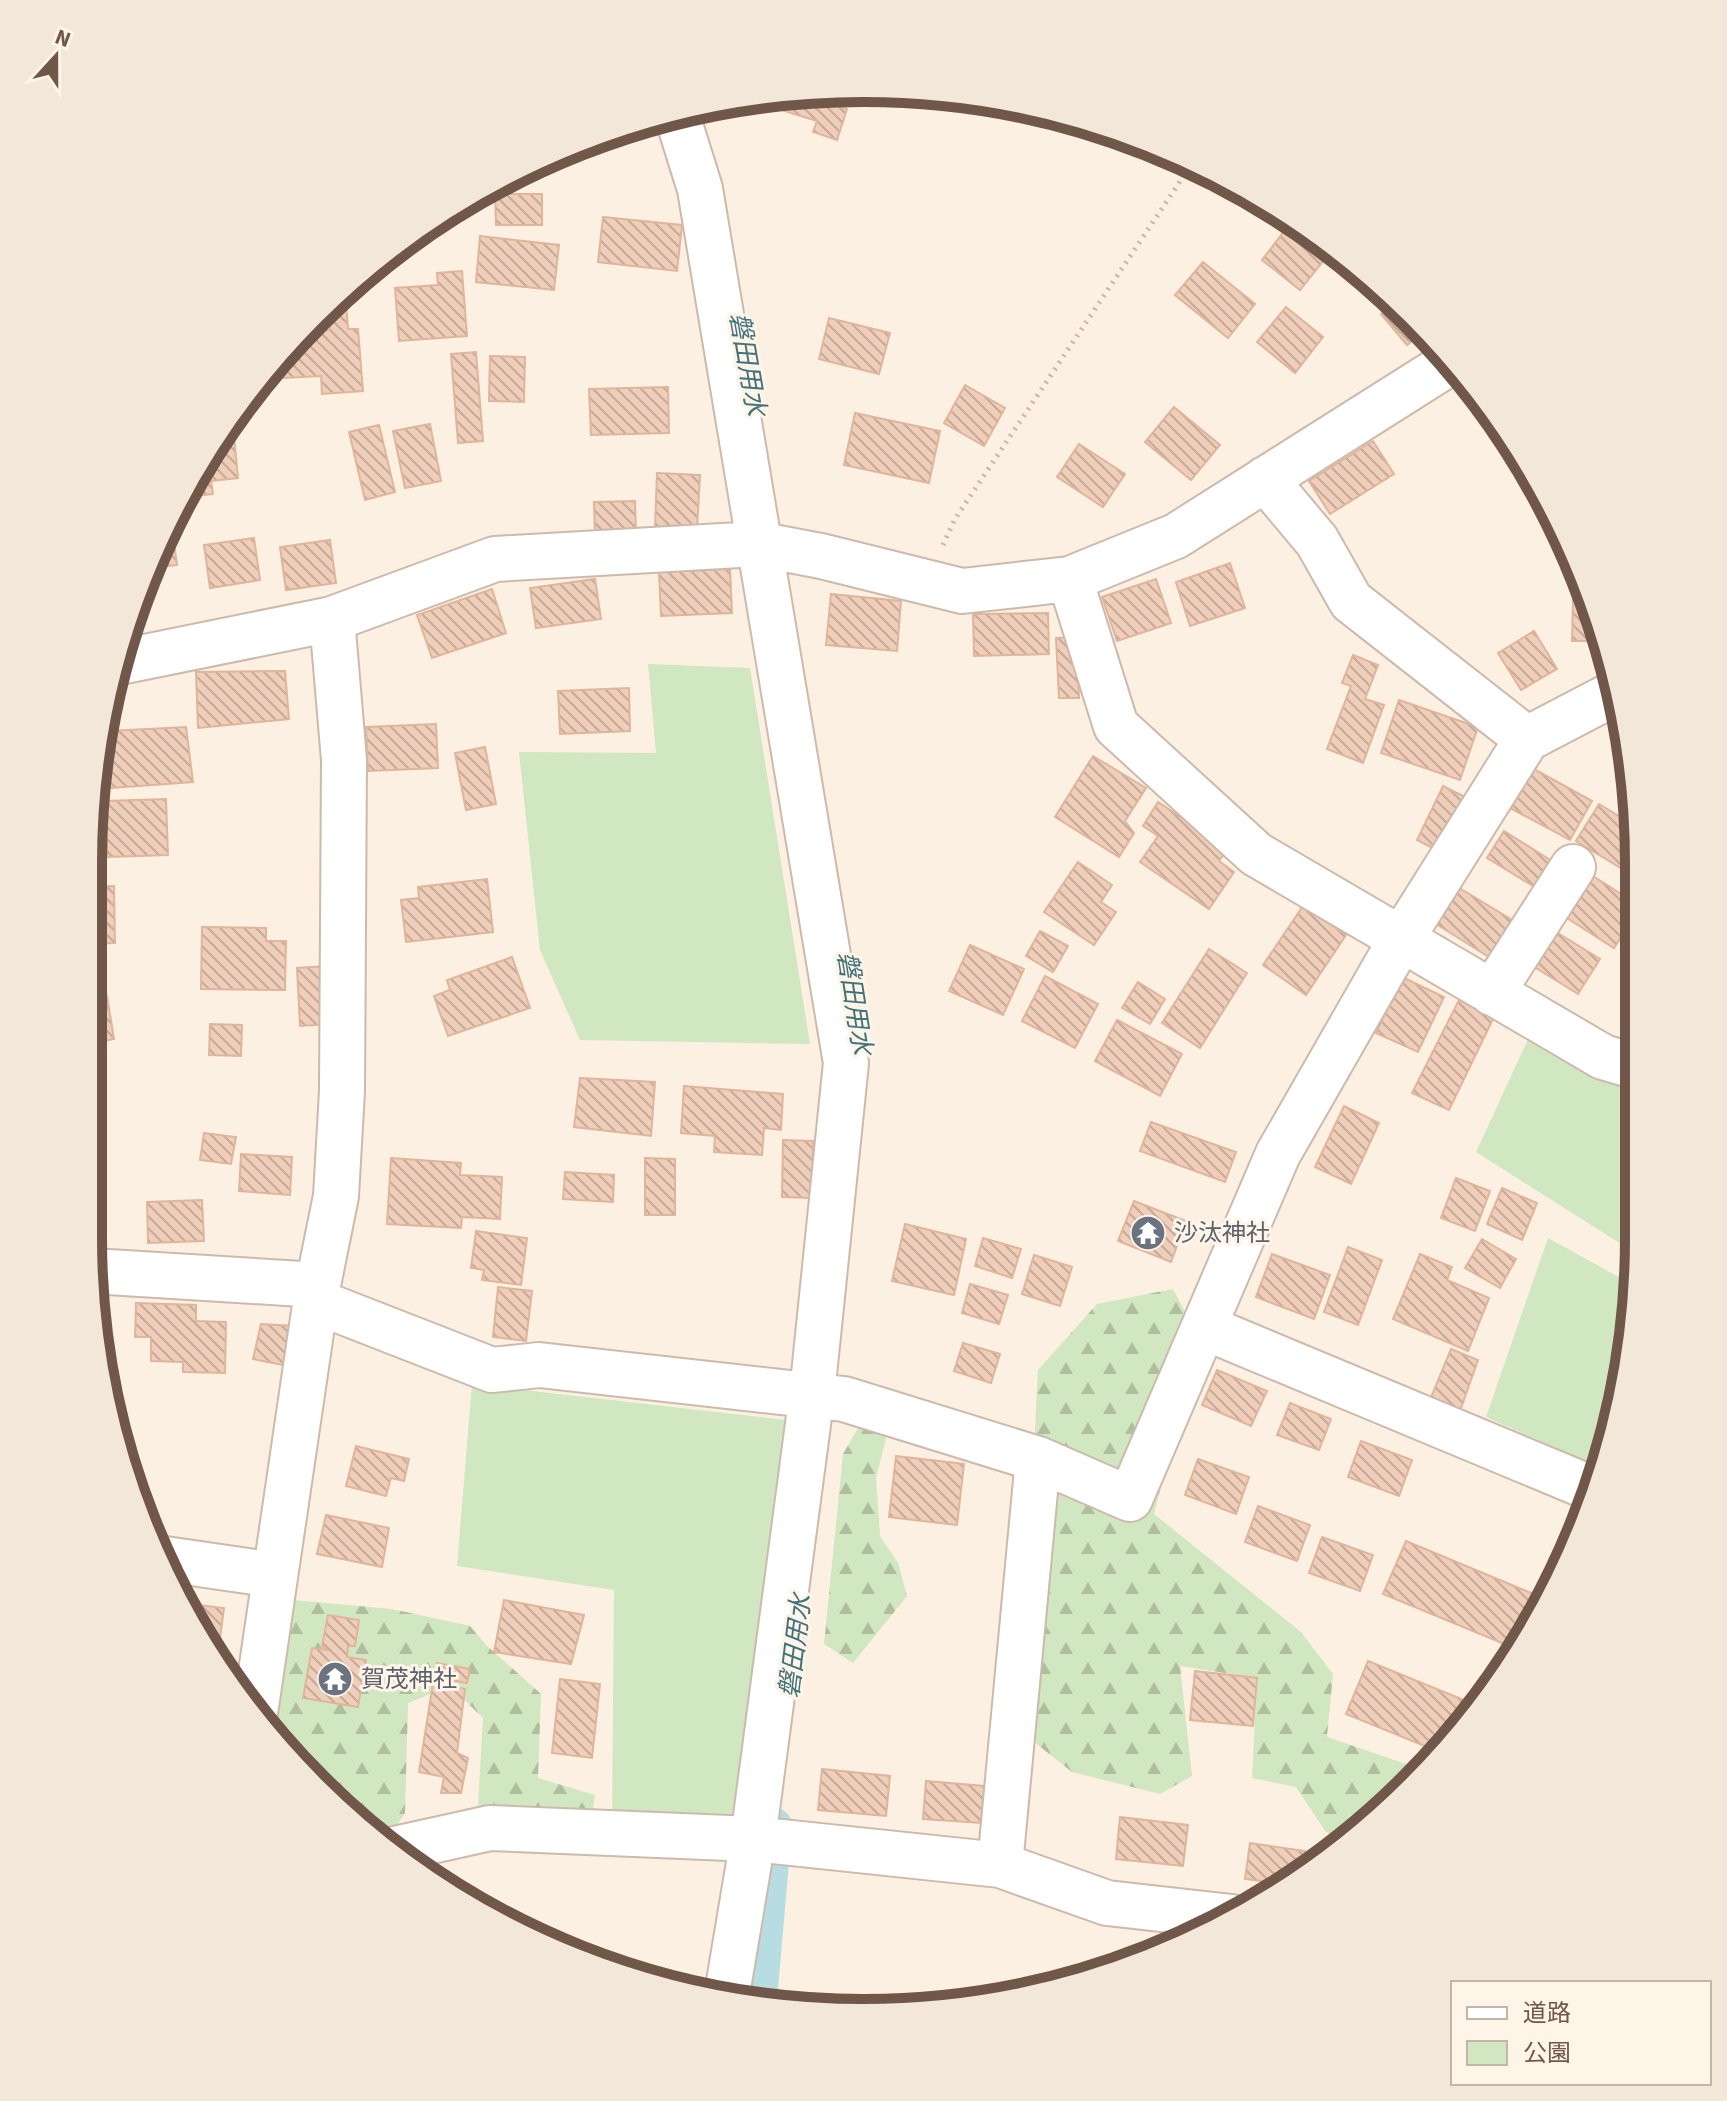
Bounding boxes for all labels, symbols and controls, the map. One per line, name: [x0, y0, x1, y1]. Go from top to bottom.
north arrow: [16, 16, 96, 96]
text: N: [50, 21, 75, 56]
water label: 磐田用水: [720, 310, 775, 421]
water label: 磐田用水: [828, 949, 881, 1060]
temple icon: 沙汰神社: [1129, 1214, 1167, 1252]
place label: 沙汰神社: [1174, 1216, 1270, 1251]
water label: 磐田用水: [771, 1589, 821, 1700]
temple icon: 賀茂神社: [316, 1660, 354, 1698]
place label: 賀茂神社: [361, 1662, 457, 1697]
legend: [1451, 1981, 1711, 2085]
text: 道路: [1523, 1996, 1571, 2031]
text: 公園: [1523, 2036, 1571, 2071]

